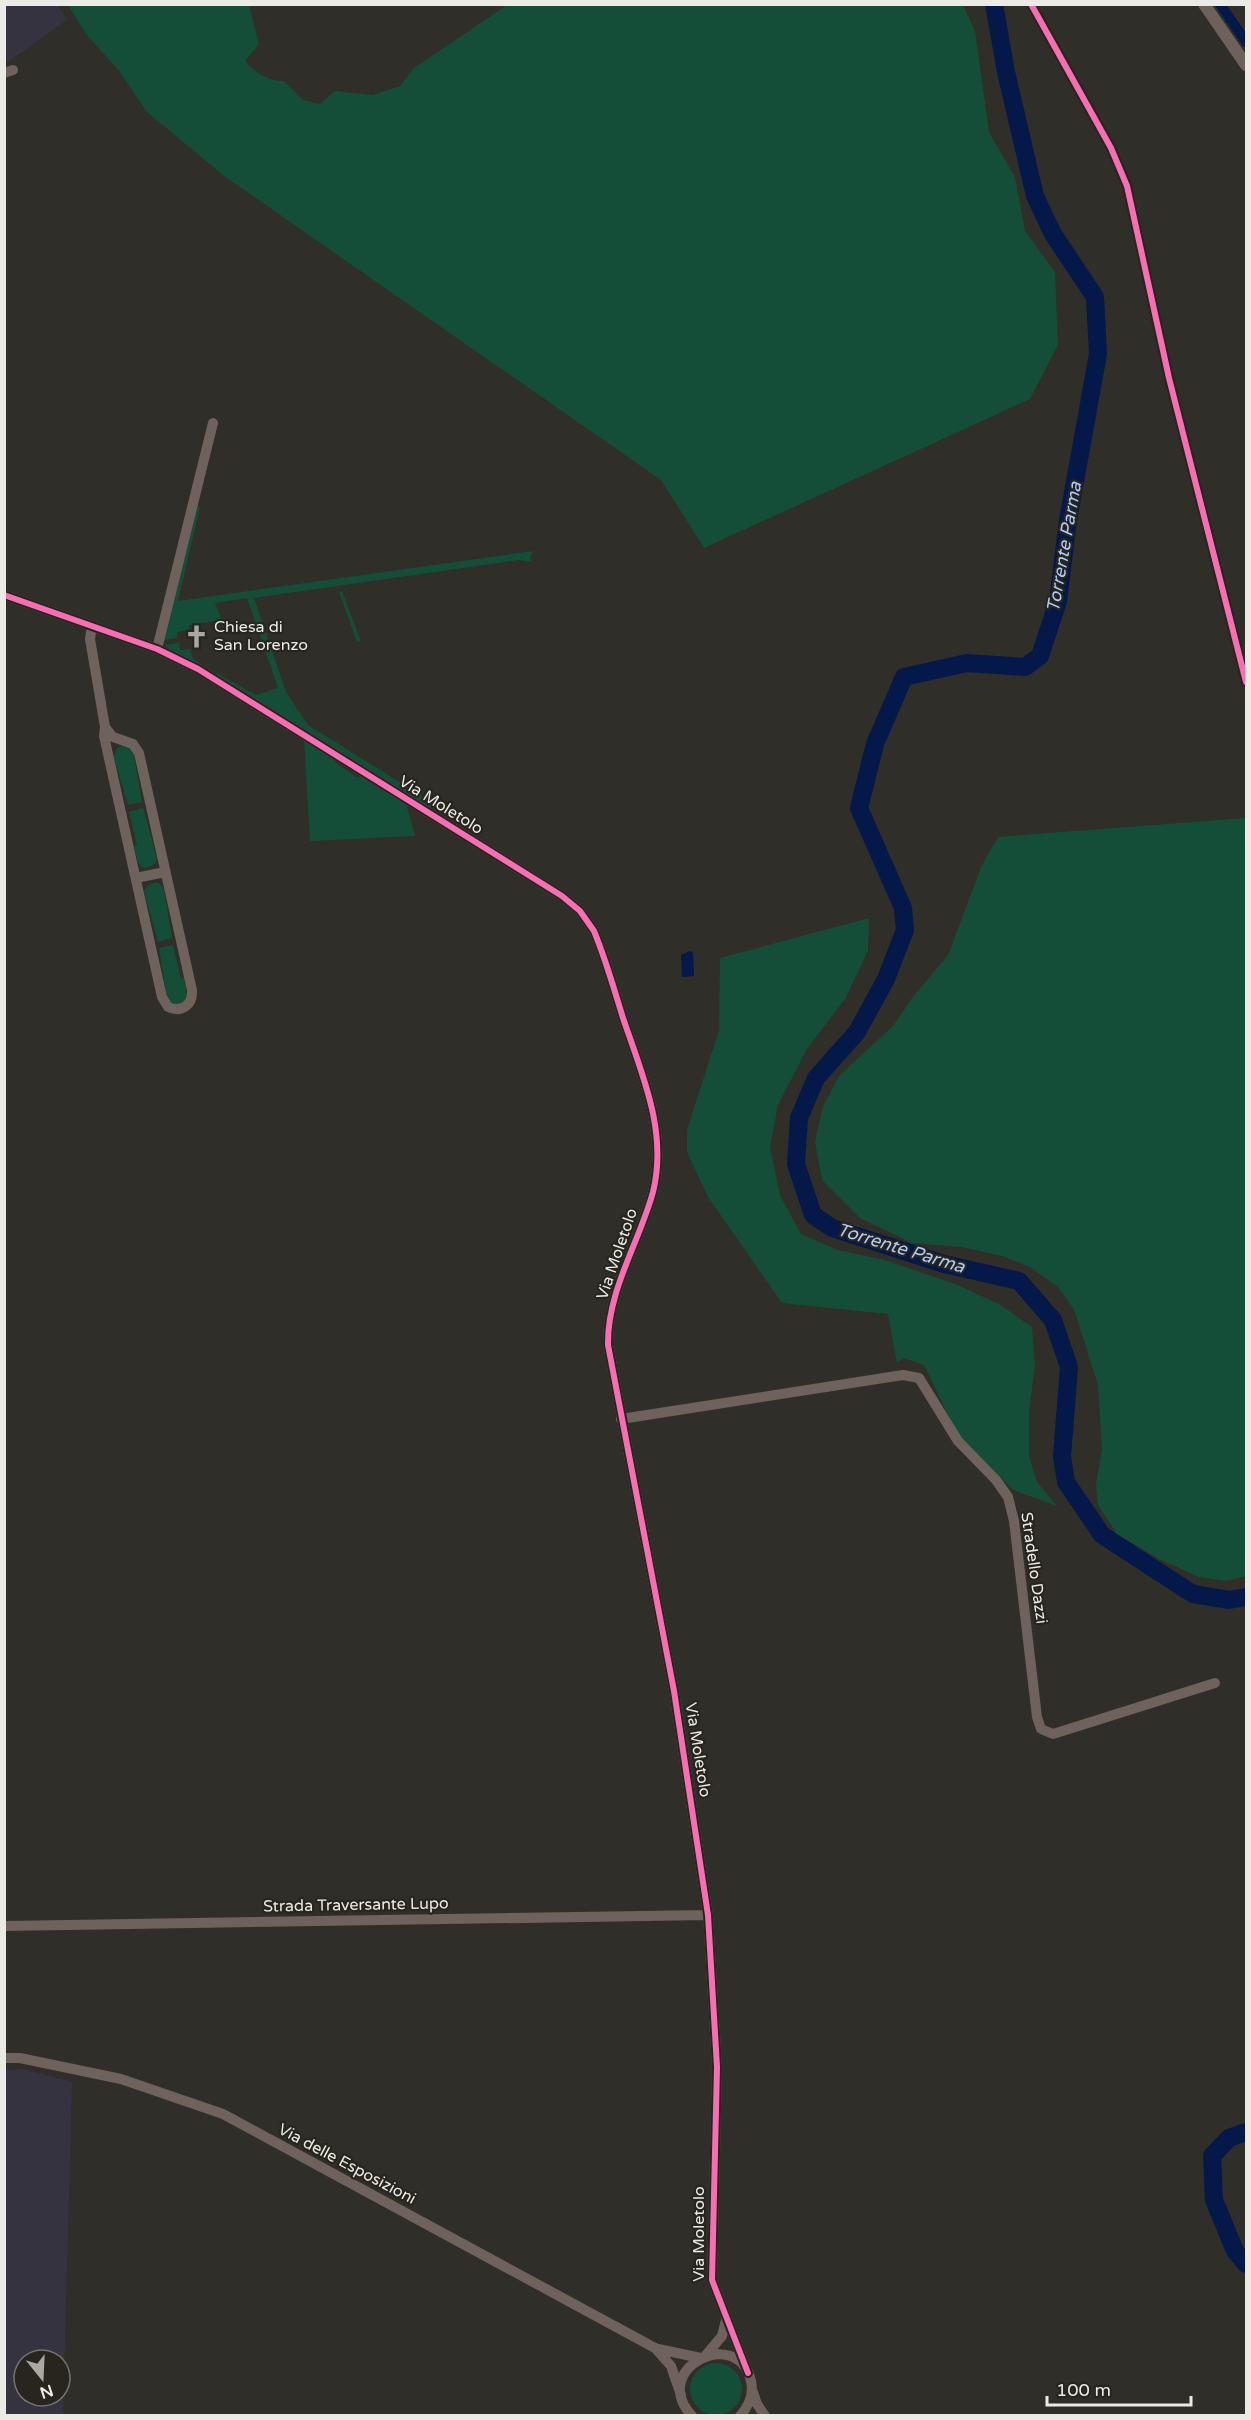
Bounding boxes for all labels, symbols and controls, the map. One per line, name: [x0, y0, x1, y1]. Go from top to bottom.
water label: Torrente Parma: [1042, 479, 1086, 614]
place label: Chiesa di San Lorenzo: [214, 617, 308, 655]
church icon: Chiesa di San Lorenzo: [183, 623, 209, 649]
street label: Via Moletolo: [395, 771, 487, 839]
street label: Via Moletolo: [592, 1206, 642, 1302]
water label: Torrente Parma: [835, 1218, 968, 1278]
street label: Stradello Dazzi: [1016, 1511, 1052, 1625]
street label: Via Moletolo: [681, 1701, 715, 1799]
street label: Strada Traversante Lupo: [263, 1893, 449, 1917]
street label: Via delle Esposizioni: [275, 2119, 419, 2209]
street label: Via Moletolo: [689, 2186, 709, 2282]
north arrow: [12, 2348, 72, 2408]
scale bar: [1047, 2369, 1191, 2407]
text: 100 m: [1056, 2379, 1111, 2401]
text: N: [37, 2380, 56, 2403]

